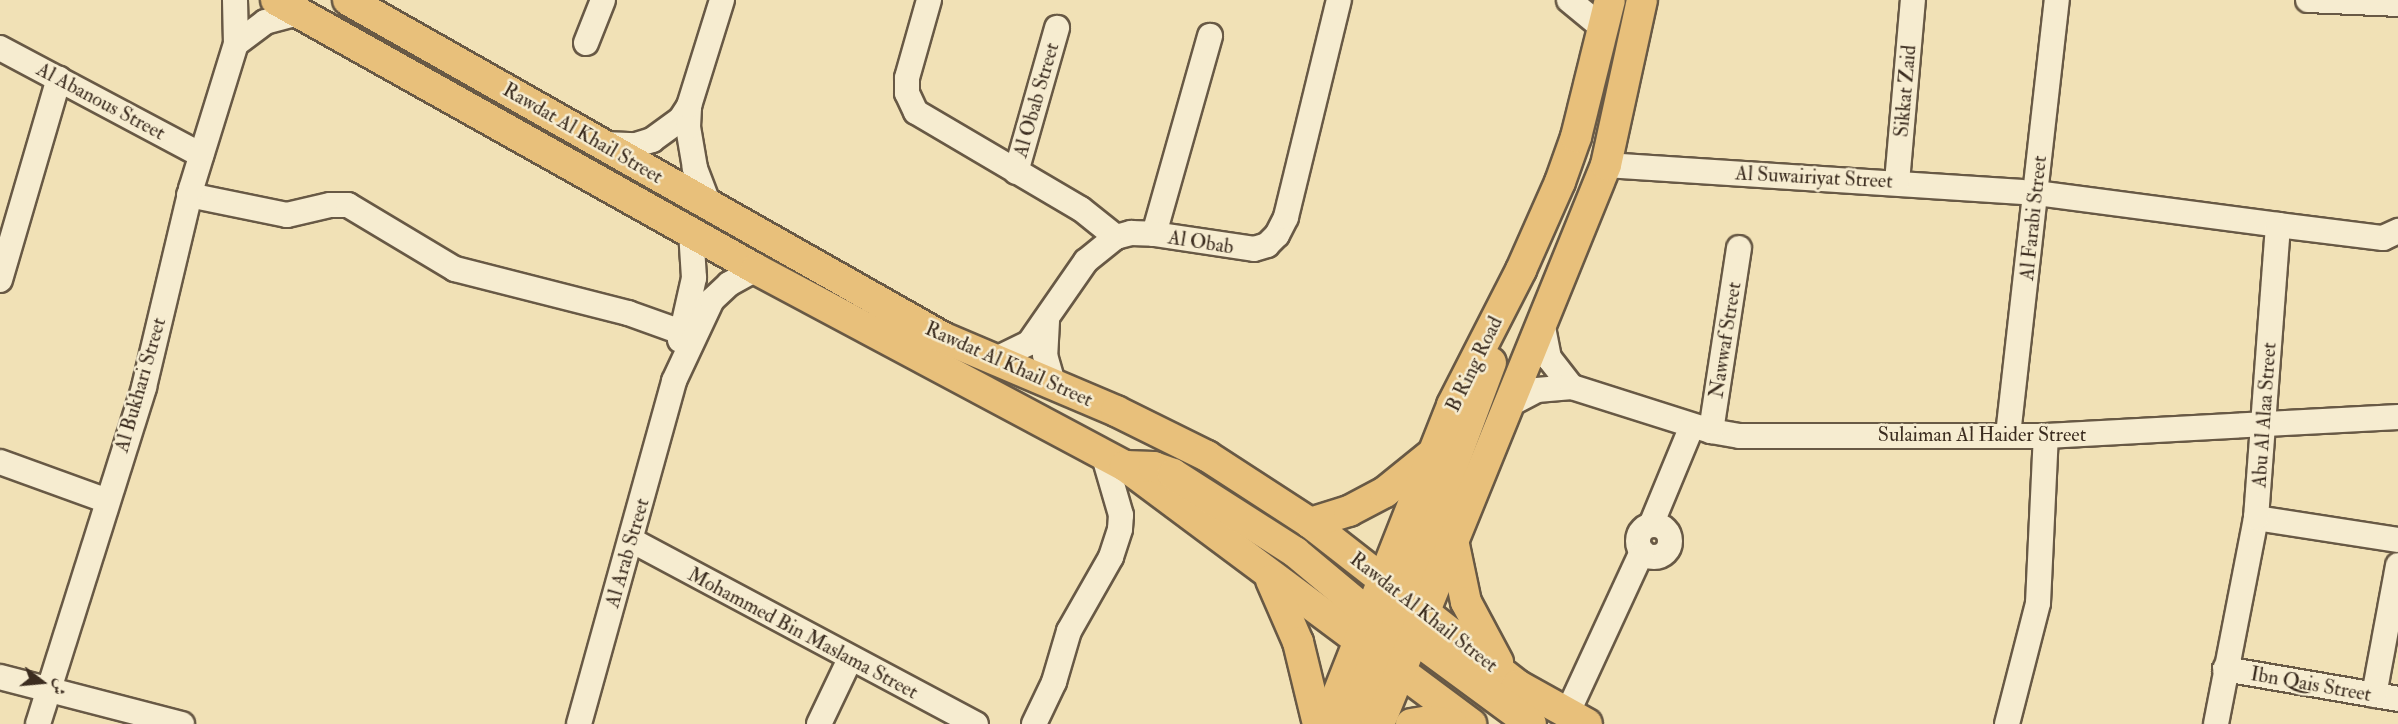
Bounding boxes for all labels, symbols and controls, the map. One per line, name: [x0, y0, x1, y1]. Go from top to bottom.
street label: Al Obab Street: [1008, 40, 1064, 160]
street label: Sikkat Zaid: [1889, 44, 1921, 138]
street label: Al Abanous Street: [33, 57, 169, 145]
street label: Rawdat Al Khail Street: [499, 77, 667, 189]
street label: Al Farabi Street: [2015, 154, 2051, 282]
street label: Al Suwairiyat Street: [1735, 161, 1893, 193]
street label: Al Obab: [1166, 225, 1236, 259]
street label: Nawwaf Street: [1704, 280, 1746, 400]
street label: B Ring Road: [1441, 312, 1507, 416]
street label: Al Bukhari Street: [109, 315, 171, 455]
street label: Rawdat Al Khail Street: [922, 316, 1096, 412]
street label: Abu Al Alaa Street: [2247, 341, 2281, 489]
street label: Sulaiman Al Haider Street: [1878, 422, 2086, 446]
street label: Al Arab Street: [600, 496, 654, 610]
street label: Rawdat Al Khail Street: [1345, 547, 1503, 677]
street label: Mohammed Bin Maslama Street: [684, 562, 922, 704]
north arrow: [12, 652, 72, 712]
street label: Ibn Qais Street: [2249, 662, 2373, 706]
text: ش: [48, 677, 71, 697]

